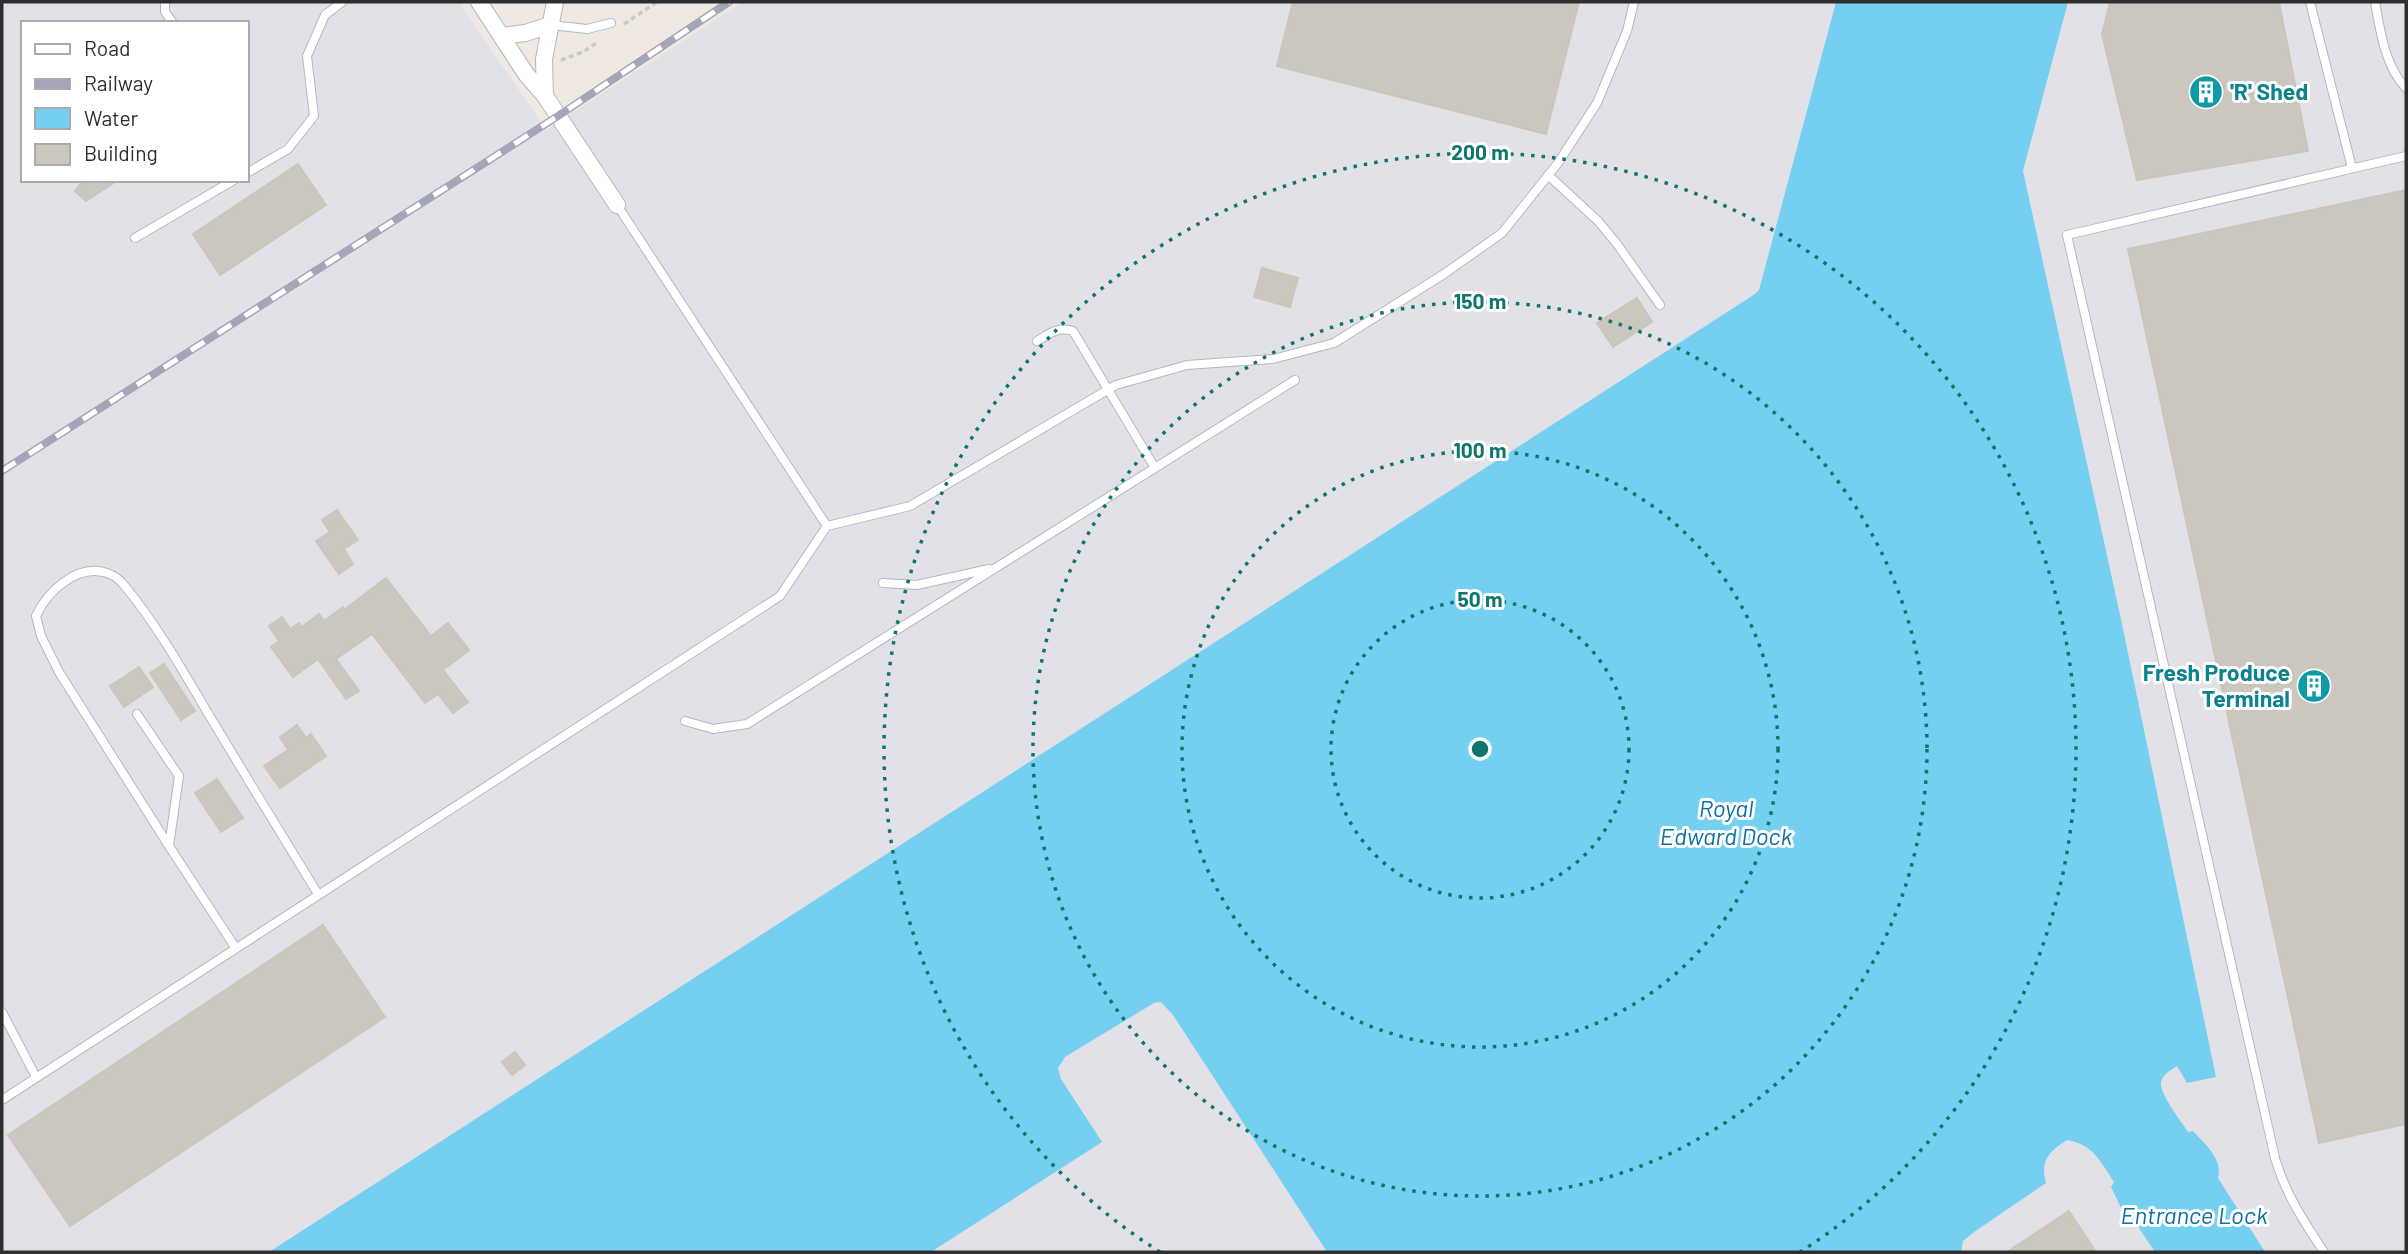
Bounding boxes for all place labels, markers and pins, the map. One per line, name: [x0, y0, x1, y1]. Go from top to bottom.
building icon: 'R' Shed: [2187, 73, 2225, 111]
place label: 'R' Shed: [2230, 77, 2308, 105]
place label: Fresh Produce Terminal: [2143, 658, 2290, 712]
building icon: Fresh Produce Terminal: [2295, 667, 2333, 705]
centre of rings: [1468, 737, 1492, 761]

